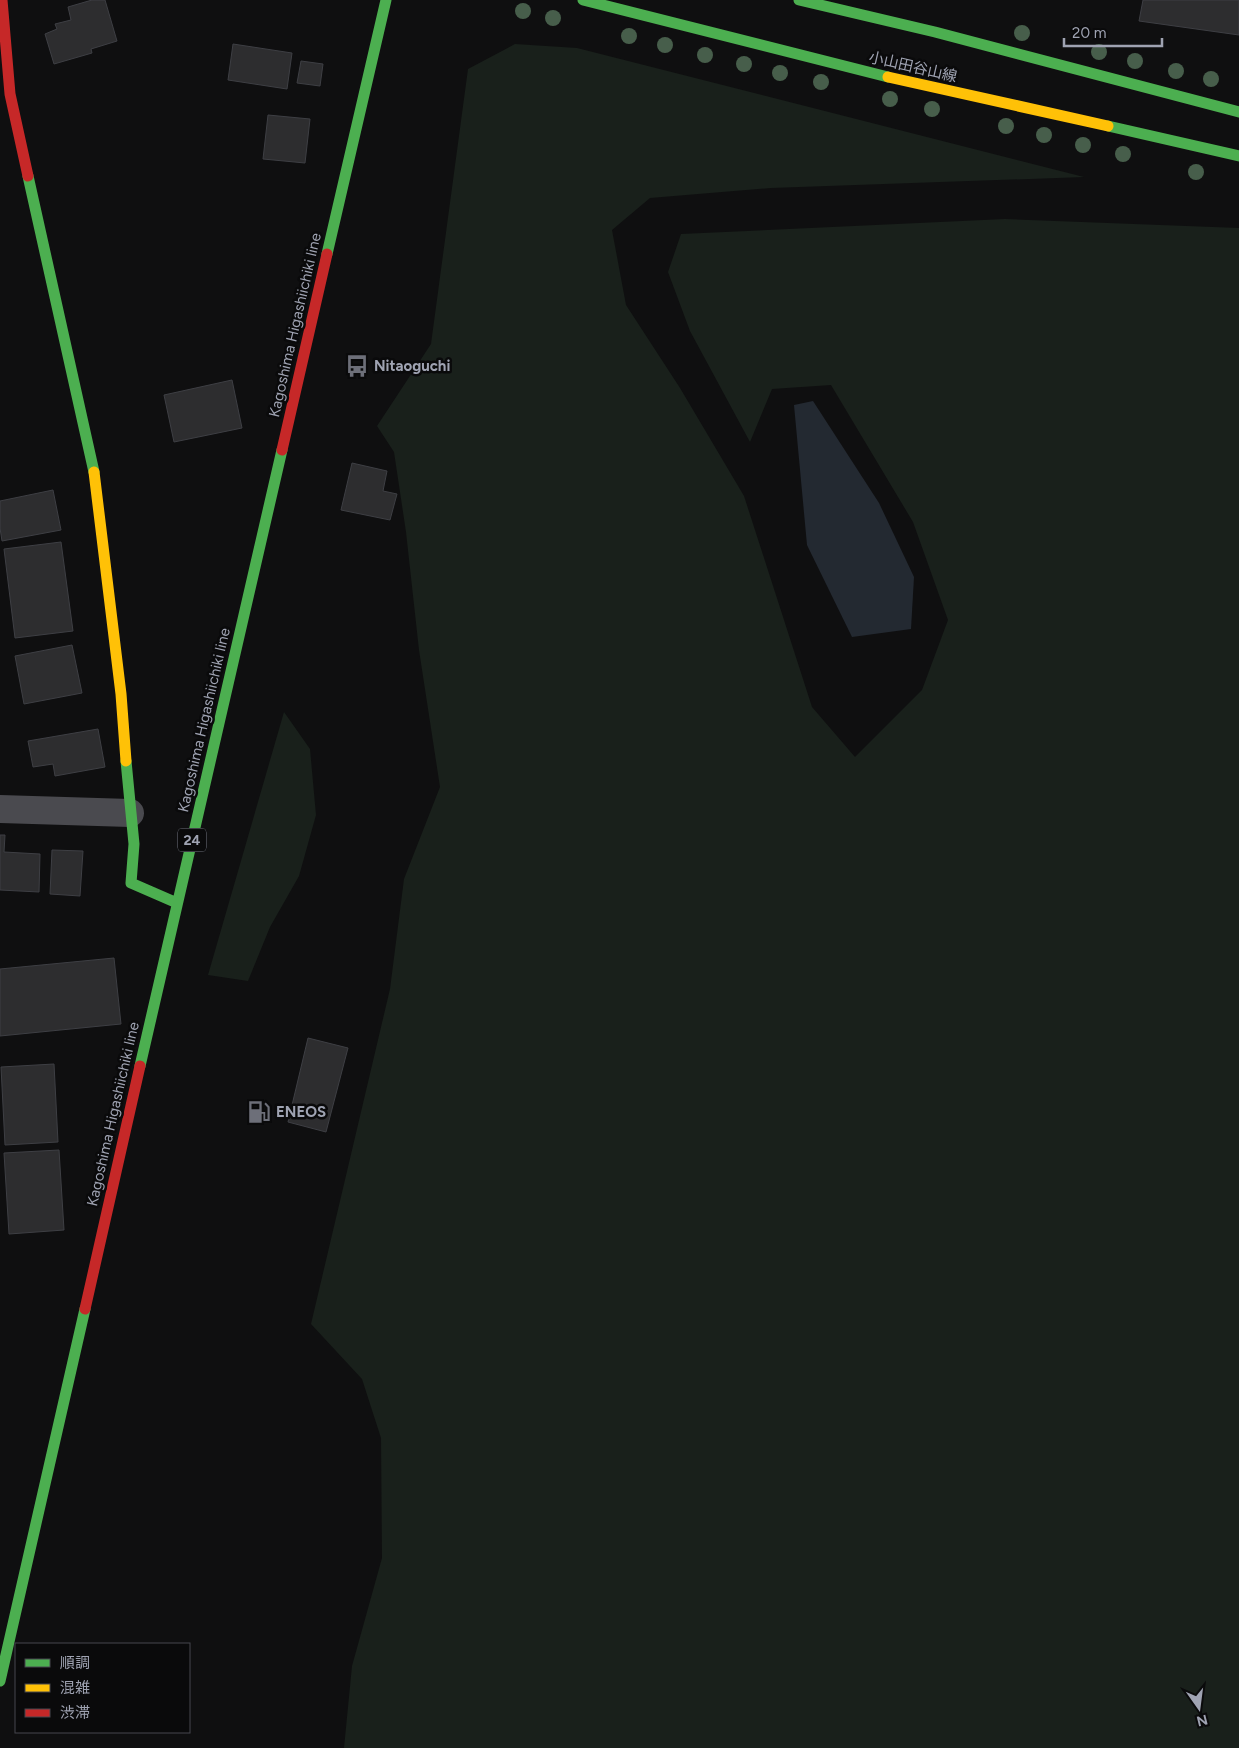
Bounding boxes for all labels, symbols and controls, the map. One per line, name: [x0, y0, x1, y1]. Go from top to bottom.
scale bar: [1064, 15, 1162, 47]
text: 20 m: [1072, 24, 1106, 42]
street label: 小山田谷山線: [867, 48, 959, 86]
street label: Kagoshima Higashiichiki line: [265, 231, 325, 419]
bus stop icon: Nitaoguchi: [344, 353, 370, 379]
place label: Nitaoguchi: [374, 357, 450, 375]
street label: Kagoshima Higashiichiki line: [174, 626, 234, 814]
road number: 24: [178, 828, 206, 852]
street label: Kagoshima Higashiichiki line: [83, 1020, 143, 1208]
fuel station icon: ENEOS: [246, 1099, 272, 1125]
place label: ENEOS: [276, 1103, 326, 1121]
legend: [15, 1643, 190, 1733]
text: 順調: [60, 1654, 90, 1672]
text: 混雑: [60, 1679, 90, 1697]
north arrow: [1174, 1683, 1224, 1733]
text: 渋滞: [60, 1704, 90, 1722]
text: N: [1195, 1711, 1209, 1730]

